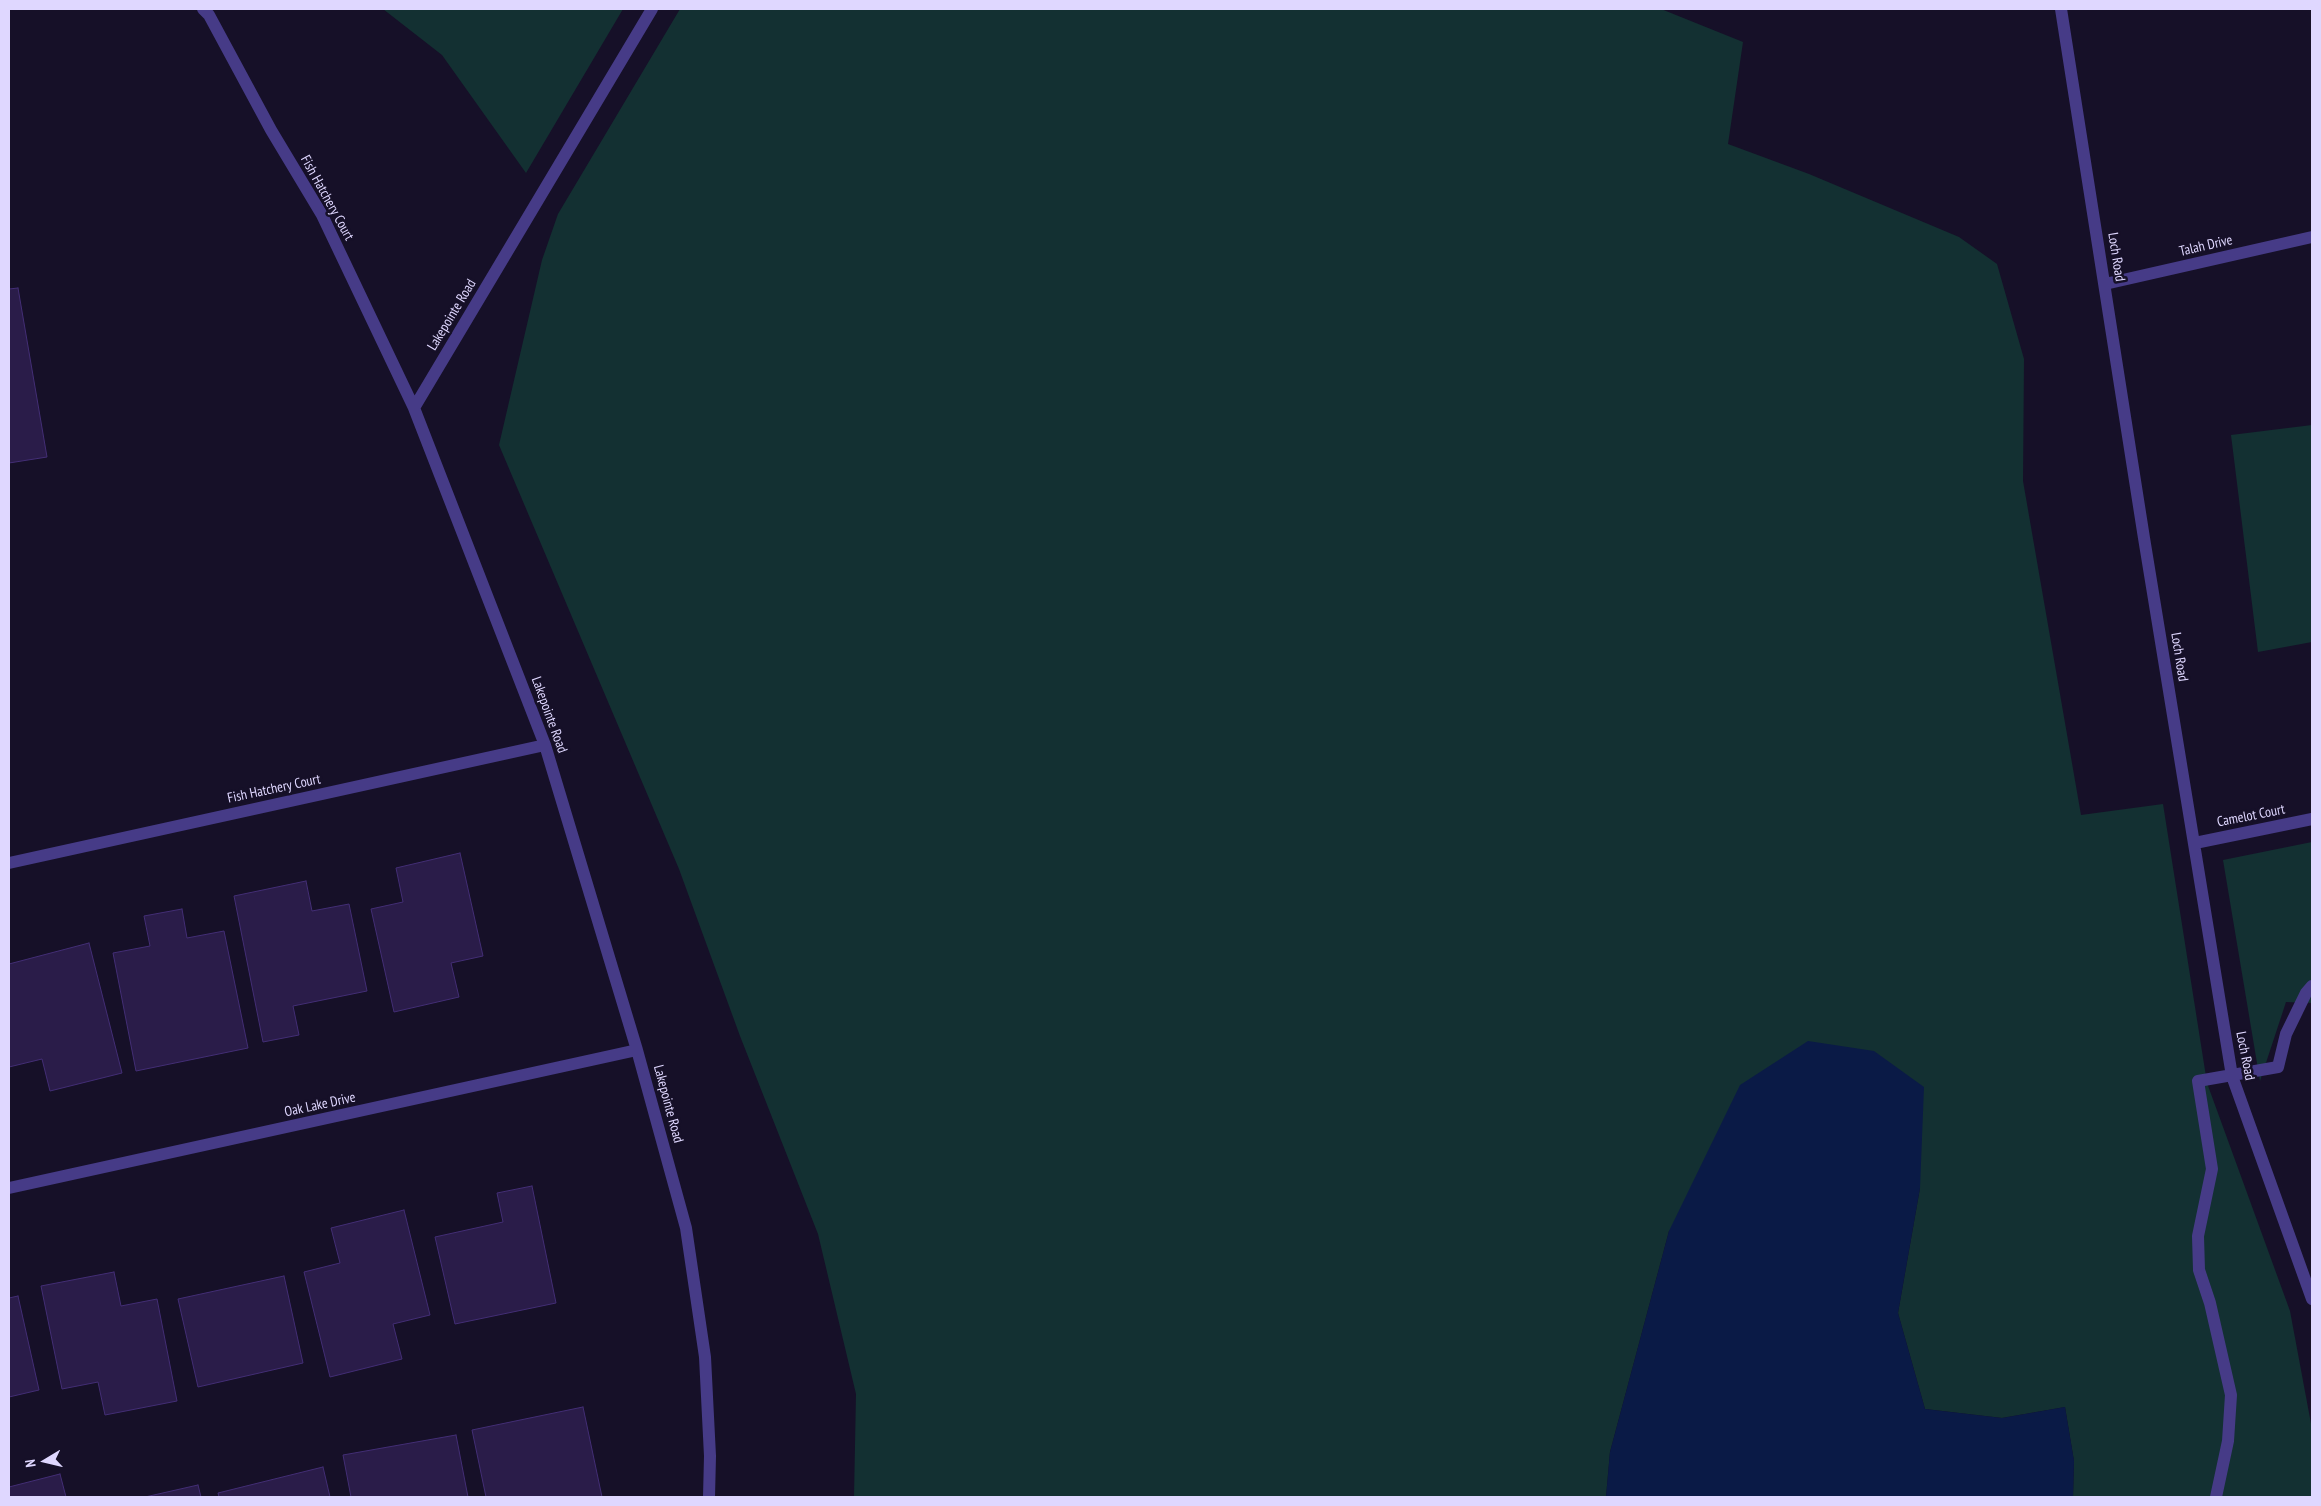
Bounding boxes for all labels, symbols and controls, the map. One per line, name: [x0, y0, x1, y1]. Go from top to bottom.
street label: Fish Hatchery Court: [297, 153, 357, 243]
street label: Loch Road: [2104, 231, 2128, 283]
street label: Talah Drive: [2178, 232, 2234, 260]
street label: Lakepointe Road: [424, 276, 480, 354]
street label: Loch Road: [2167, 631, 2191, 683]
street label: Lakepointe Road: [527, 675, 571, 755]
street label: Fish Hatchery Court: [226, 771, 322, 807]
street label: Camelot Court: [2216, 801, 2286, 831]
street label: Loch Road: [2232, 1030, 2258, 1082]
street label: Lakepointe Road: [650, 1063, 686, 1145]
street label: Oak Lake Drive: [283, 1089, 357, 1121]
north arrow: [20, 1436, 70, 1486]
text: N: [21, 1458, 40, 1468]

